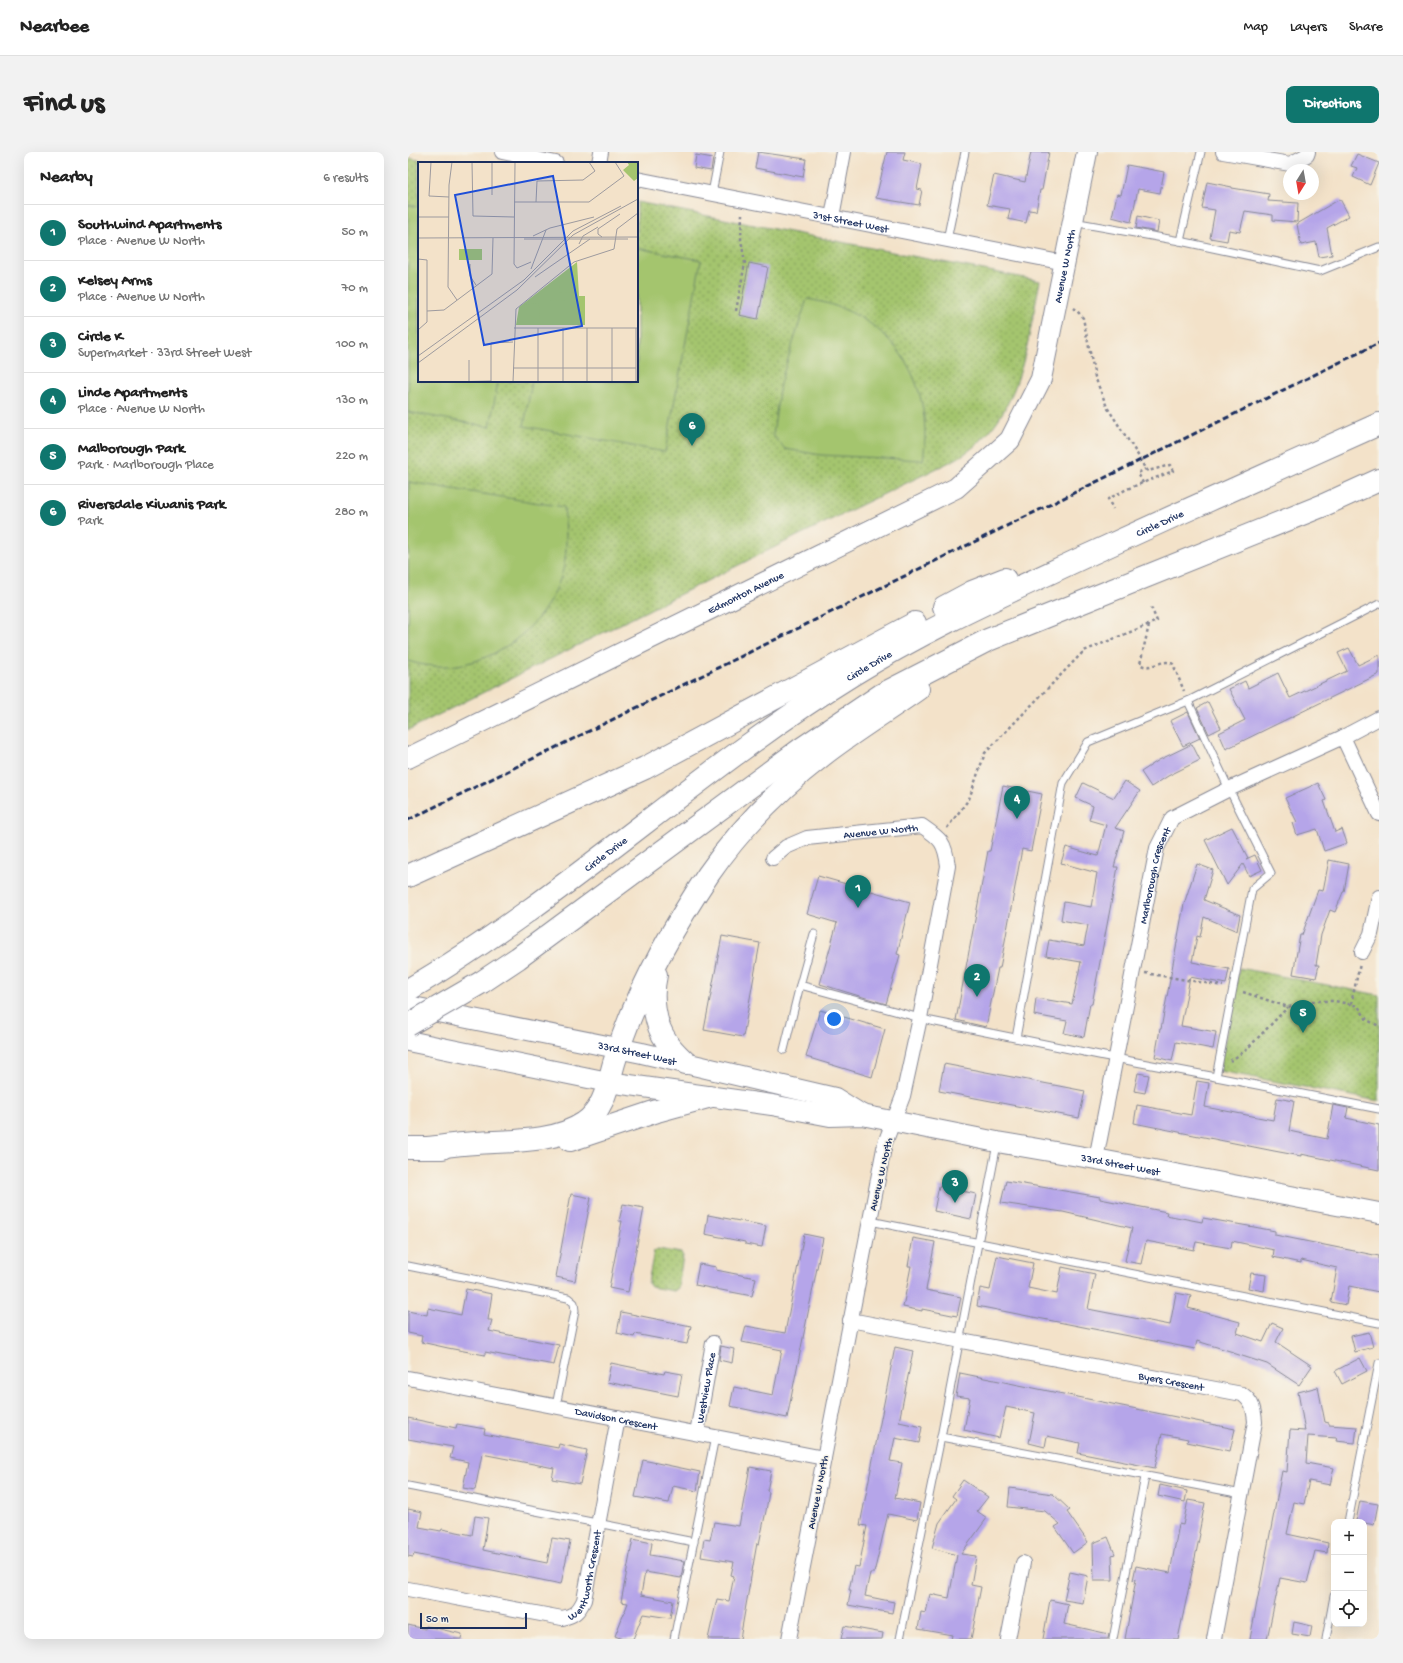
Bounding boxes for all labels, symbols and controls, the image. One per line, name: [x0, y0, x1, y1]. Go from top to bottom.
text: Nearbee: [20, 16, 89, 39]
text: Map: [1244, 19, 1268, 36]
text: Layers: [1290, 19, 1327, 36]
text: Share: [1349, 19, 1383, 36]
button: Directions: [1286, 86, 1379, 123]
text: Find us: [24, 88, 104, 121]
inset map: [418, 162, 638, 382]
north arrow: [1283, 164, 1319, 200]
text: Nearby: [40, 168, 93, 188]
text: 6 results: [323, 171, 368, 186]
street label: 31st Street West: [811, 209, 891, 237]
text: Southwind Apartments: [78, 216, 221, 234]
text: 1: [50, 225, 56, 240]
text: 50 m: [341, 225, 368, 240]
street label: Avenue W North: [1053, 228, 1079, 304]
text: Place · Avenue W North: [78, 234, 205, 249]
text: Kelsey Arms: [78, 272, 152, 290]
text: 2: [50, 281, 56, 296]
text: 70 m: [342, 281, 368, 296]
text: Place · Avenue W North: [78, 290, 205, 305]
text: Circle K: [78, 328, 123, 346]
text: 3: [50, 337, 56, 352]
text: 100 m: [336, 337, 368, 352]
text: Supermarket · 33rd Street West: [78, 346, 251, 361]
text: Linde Apartments: [78, 384, 187, 402]
text: 4: [50, 393, 56, 408]
text: 130 m: [336, 393, 368, 408]
text: Place · Avenue W North: [78, 402, 205, 417]
pin: 6: [679, 413, 705, 446]
text: Malborough Park: [78, 440, 185, 458]
text: 5: [50, 449, 56, 464]
text: 220 m: [336, 449, 368, 464]
text: Park · Marlborough Place: [78, 458, 214, 473]
text: Riversdale Kiwanis Park: [78, 496, 226, 514]
text: 6: [50, 505, 56, 520]
text: 280 m: [335, 505, 368, 520]
street label: Circle Drive: [1135, 508, 1186, 540]
text: Park: [78, 514, 103, 529]
street label: Edmonton Avenue: [706, 570, 786, 617]
street label: Circle Drive: [845, 649, 895, 685]
pin: 4: [1004, 786, 1030, 819]
street label: Avenue W North: [843, 822, 919, 842]
street label: Marlborough Crescent: [1138, 824, 1175, 925]
street label: Circle Drive: [583, 835, 630, 875]
pin: 1: [845, 875, 871, 908]
pin: 2: [964, 964, 990, 997]
pin: 5: [1290, 1000, 1316, 1033]
your location: [824, 1009, 844, 1029]
street label: 33rd Street West: [596, 1040, 679, 1069]
street label: Avenue W North: [868, 1137, 896, 1212]
street label: 33rd Street West: [1079, 1152, 1162, 1179]
pin: 3: [942, 1170, 968, 1203]
street label: Westview Place: [695, 1351, 719, 1424]
street label: Byers Crescent: [1136, 1370, 1206, 1395]
street label: Davidson Crescent: [573, 1406, 659, 1434]
street label: Avenue W North: [806, 1454, 832, 1530]
map controls: [1331, 1519, 1367, 1627]
button: +: [1331, 1519, 1367, 1555]
street label: Wentworth Crescent: [566, 1528, 605, 1624]
button: −: [1331, 1555, 1367, 1591]
button: locate: [1331, 1591, 1367, 1627]
scale bar: [420, 1611, 527, 1630]
text: 50 m: [426, 1614, 448, 1626]

